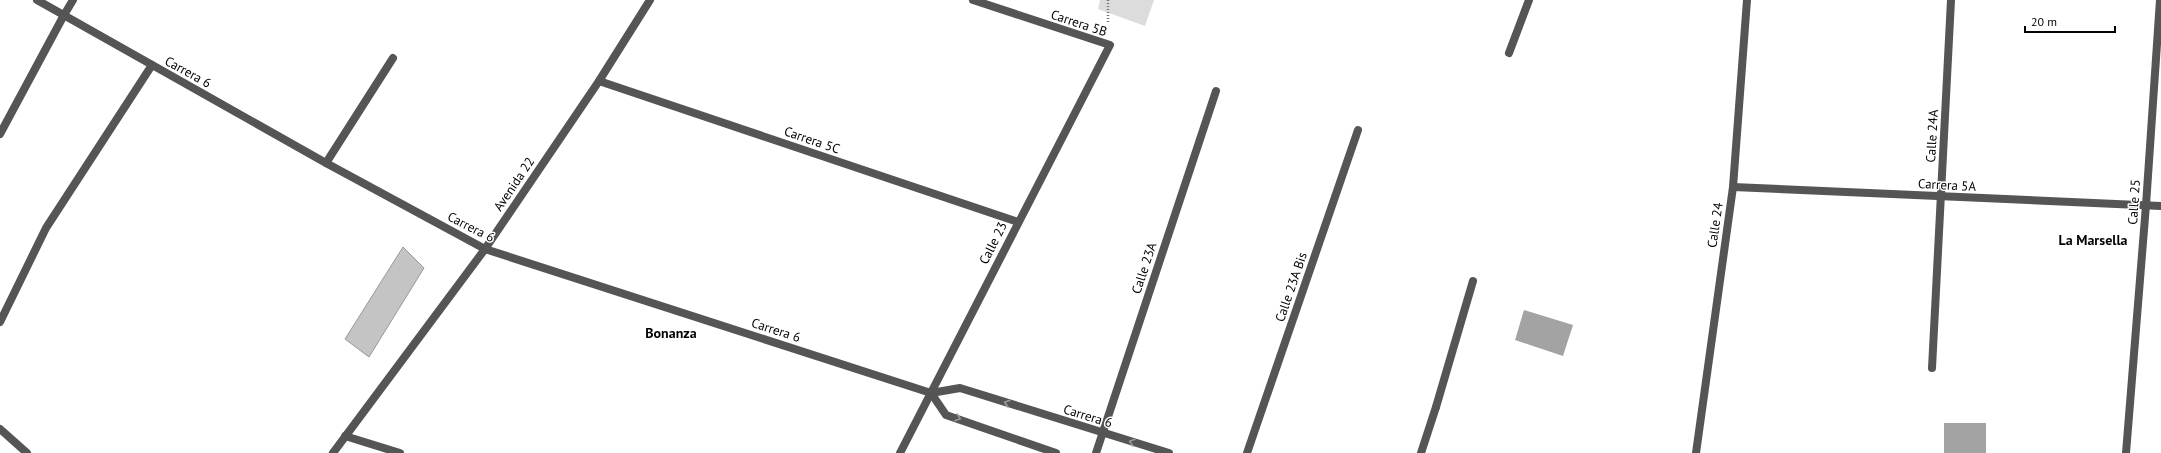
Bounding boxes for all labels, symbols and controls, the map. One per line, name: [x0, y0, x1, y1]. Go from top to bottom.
street label: Carrera 5B: [1049, 6, 1109, 40]
scale bar: [2025, 8, 2115, 34]
text: 20 m: [2031, 14, 2057, 29]
street label: Carrera 6: [162, 52, 214, 92]
street label: Calle 24A: [1922, 109, 1942, 163]
street label: Carrera 5C: [782, 123, 842, 157]
street label: Avenida 22: [490, 154, 538, 214]
street label: Carrera 5A: [1918, 175, 1977, 195]
street label: Calle 25: [2124, 179, 2144, 225]
street label: Calle 24: [1703, 201, 1727, 249]
street label: Carrera 6: [445, 208, 497, 246]
street label: Calle 23: [975, 219, 1011, 267]
district label: La Marsella: [2059, 231, 2128, 249]
street label: Calle 23A: [1128, 240, 1160, 296]
street label: Calle 23A Bis: [1271, 250, 1311, 324]
street label: Carrera 6: [749, 314, 803, 346]
district label: Bonanza: [645, 324, 697, 342]
one-way arrow: [1004, 399, 1011, 408]
street label: Carrera 6: [1061, 400, 1115, 432]
one-way arrow: [954, 414, 961, 422]
one-way arrow: [1128, 438, 1135, 447]

